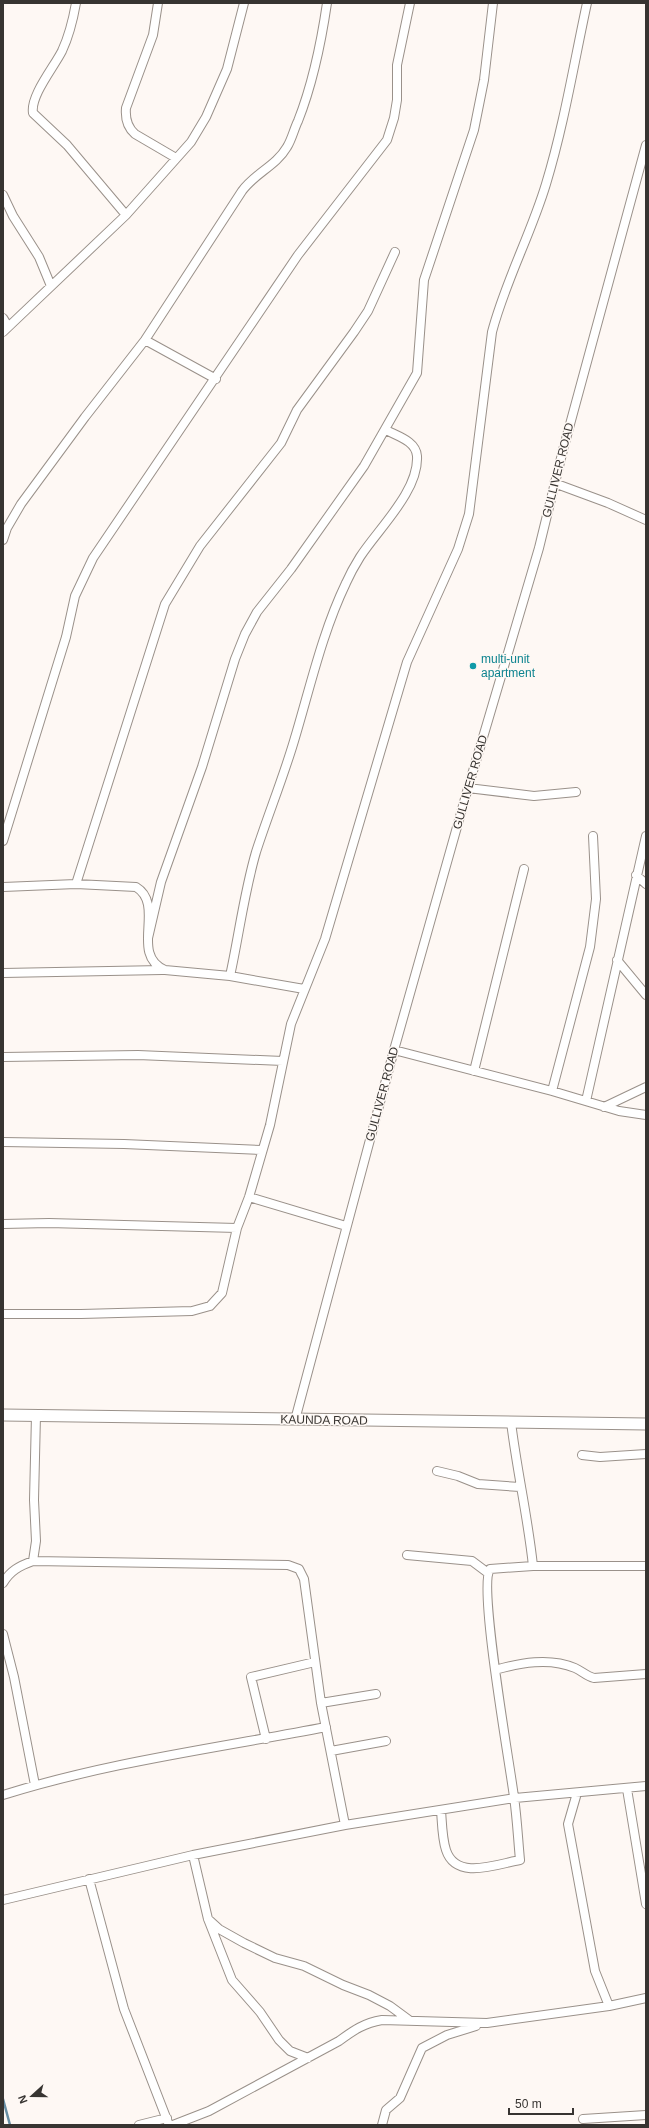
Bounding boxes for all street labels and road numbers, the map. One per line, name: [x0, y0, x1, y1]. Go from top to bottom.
street label: GULLIVER ROAD: [539, 421, 577, 519]
street label: GULLIVER ROAD: [450, 733, 490, 831]
street label: GULLIVER ROAD: [363, 1045, 401, 1143]
street label: KAUNDA ROAD: [280, 1412, 368, 1428]

